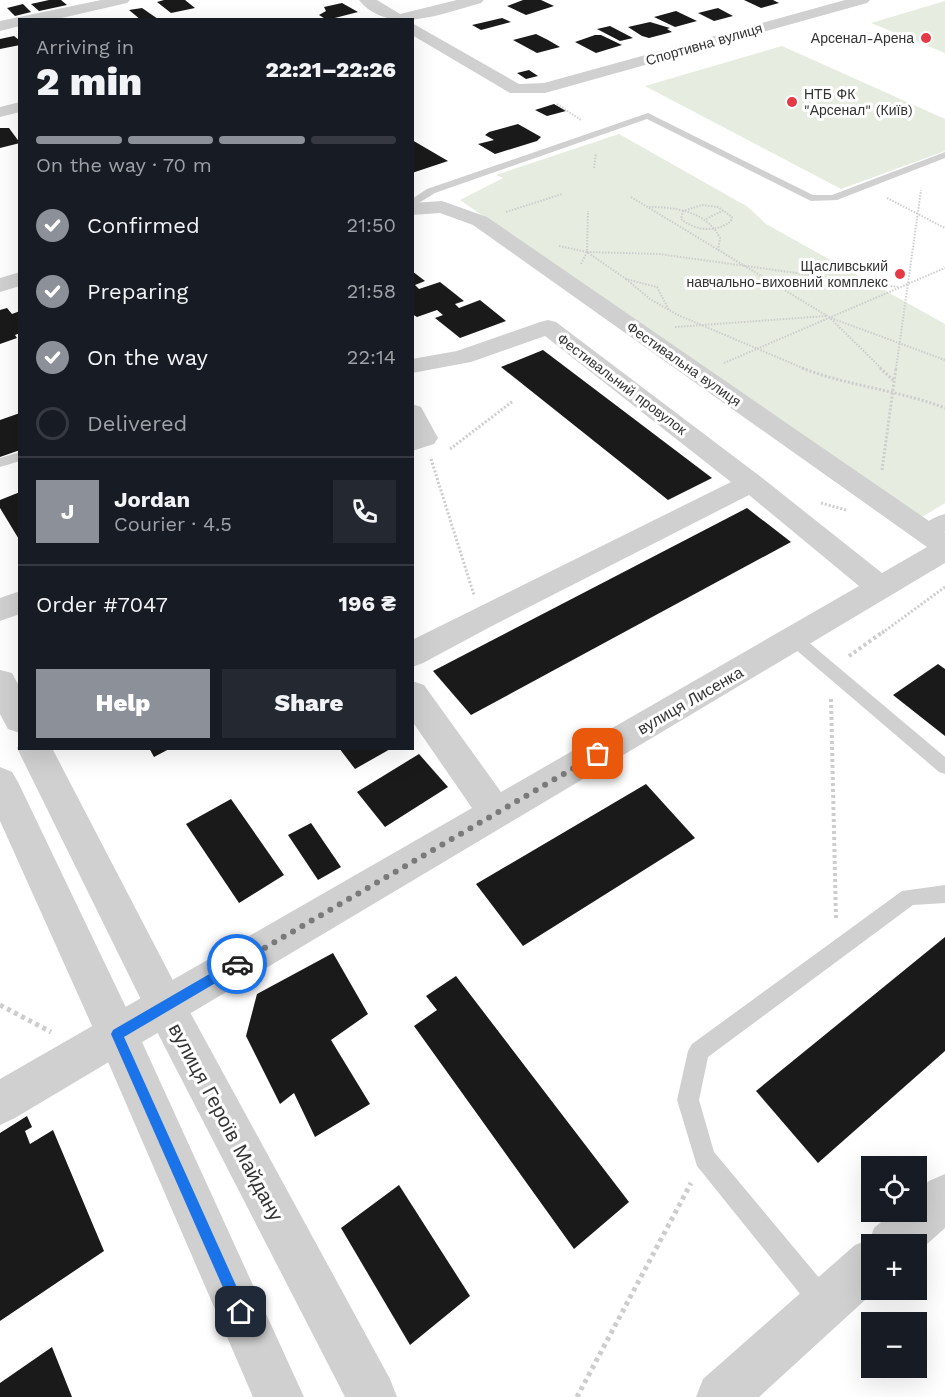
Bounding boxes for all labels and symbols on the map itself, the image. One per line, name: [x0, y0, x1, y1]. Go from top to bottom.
street label: Спортивна вулиця: [644, 20, 764, 68]
place label: Арсенал-Арена: [811, 30, 914, 46]
marker: Арсенал-Арена: [919, 31, 933, 45]
place label: НТБ ФК "Арсенал" (Київ): [804, 86, 913, 118]
marker: НТБ ФК "Арсенал" (Київ): [785, 95, 799, 109]
place label: Щасливський навчально-виховний комплекс: [686, 258, 888, 290]
marker: Щасливський навчально-виховний комплекс: [893, 267, 907, 281]
street label: Фестивальна вулиця: [624, 318, 744, 410]
street label: Фестивальний провулок: [554, 330, 690, 438]
street label: вулиця Лисенка: [634, 662, 747, 738]
pin: [572, 728, 623, 779]
courier: [207, 934, 267, 994]
street label: вулиця Героїв Майдану: [164, 1019, 288, 1225]
pin: [215, 1286, 266, 1337]

